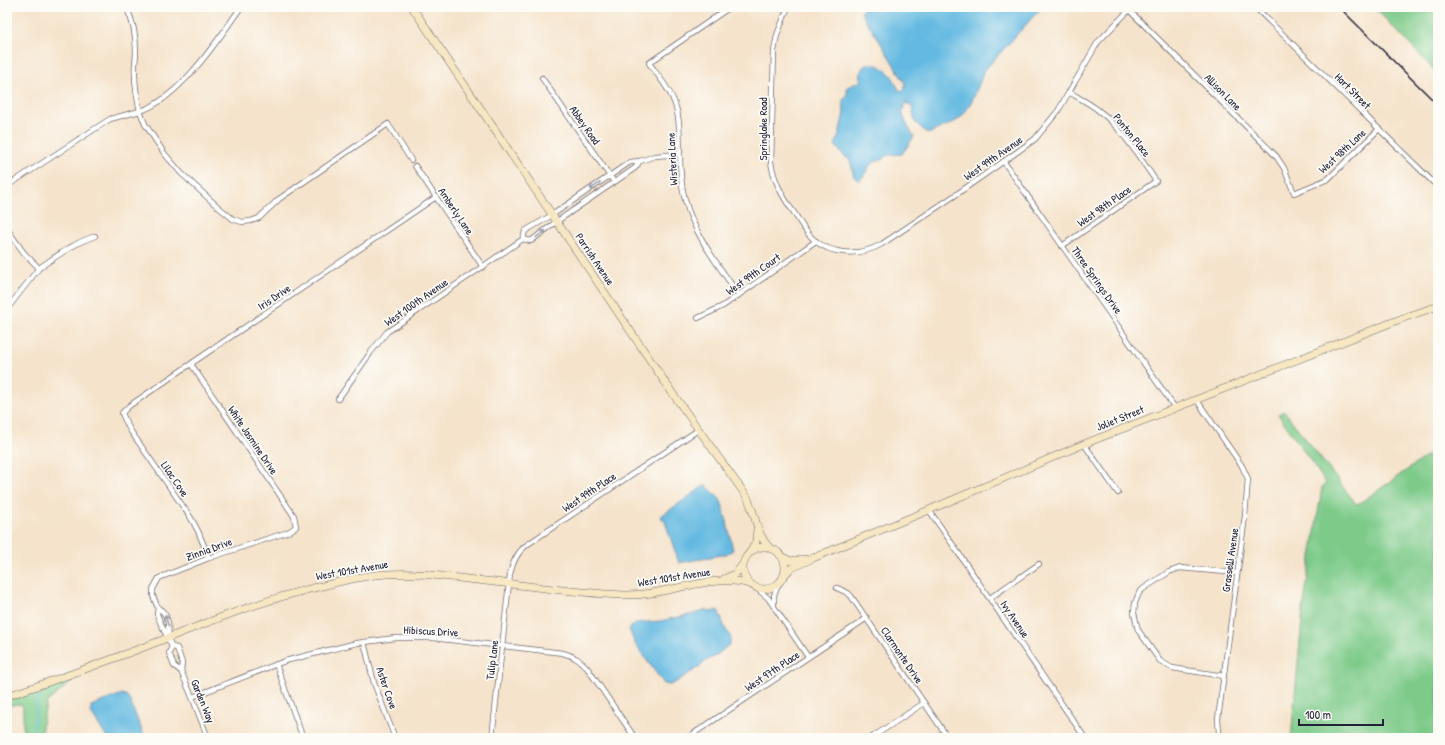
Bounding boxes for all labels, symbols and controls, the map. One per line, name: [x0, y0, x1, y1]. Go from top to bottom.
street label: Hart Street: [1332, 70, 1374, 112]
street label: Allison Lane: [1202, 71, 1245, 114]
street label: Springlake Road: [756, 97, 770, 161]
street label: Abbey Road: [567, 103, 604, 148]
street label: Ponton Place: [1110, 111, 1154, 160]
street label: West 98th Lane: [1316, 125, 1369, 176]
street label: Wisteria Lane: [664, 132, 680, 186]
street label: West 99th Avenue: [961, 132, 1026, 183]
one-way arrow: [589, 182, 600, 190]
street label: West 98th Place: [1074, 182, 1134, 230]
street label: Amberly Lane: [435, 185, 477, 238]
one-way arrow: [535, 230, 546, 238]
street label: Parrish Avenue: [572, 230, 618, 288]
street label: Three Springs Drive: [1069, 244, 1126, 317]
street label: West 99th Court: [723, 250, 783, 298]
street label: West 100th Avenue: [382, 275, 451, 329]
street label: Iris Drive: [255, 281, 294, 313]
street label: Joliet Street: [1094, 402, 1146, 434]
street label: White Jasmine Drive: [225, 403, 281, 477]
street label: Lilac Cove: [158, 459, 192, 500]
street label: West 99th Place: [559, 469, 619, 515]
street label: Grasselli Avenue: [1219, 527, 1241, 593]
street label: Zinnia Drive: [184, 534, 235, 564]
street label: West 101st Avenue: [315, 557, 390, 583]
street label: West 101st Avenue: [637, 564, 712, 590]
street label: Ivy Avenue: [997, 598, 1033, 641]
one-way arrow: [163, 615, 170, 628]
street label: Hibiscus Drive: [403, 623, 459, 639]
street label: Clarmonte Drive: [878, 624, 927, 687]
street label: Tulip Lane: [483, 639, 501, 681]
street label: West 97th Place: [742, 647, 803, 695]
street label: Aster Cove: [373, 665, 401, 712]
street label: Garden Way: [188, 677, 218, 725]
scale bar: [1299, 701, 1383, 727]
text: 100 m: [1305, 706, 1331, 723]

